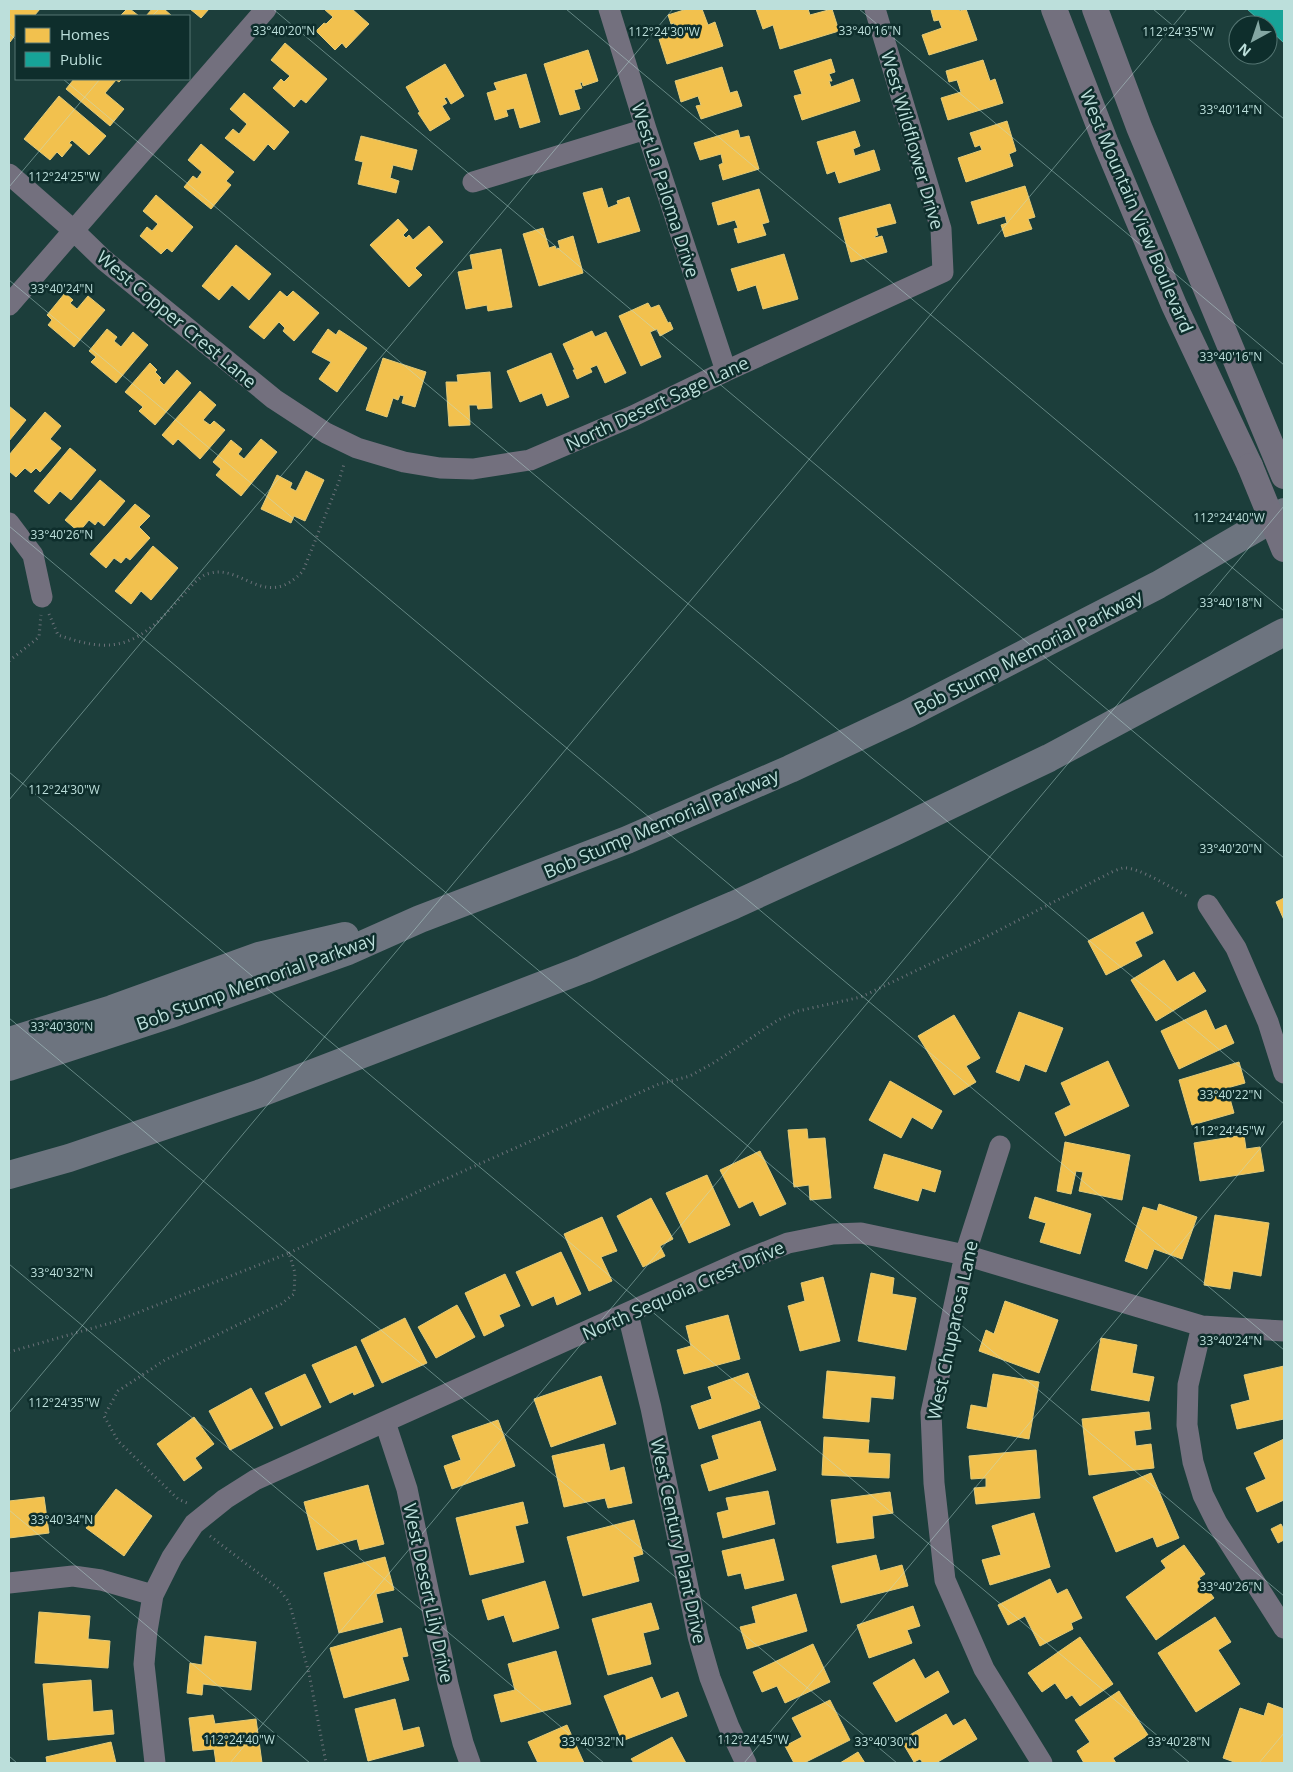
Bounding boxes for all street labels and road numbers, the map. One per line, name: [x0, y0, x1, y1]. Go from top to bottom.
street label: West Wildflower Drive: [876, 48, 950, 232]
street label: West Mountain View Boulevard: [1075, 86, 1199, 336]
street label: West La Paloma Drive: [626, 100, 706, 280]
street label: West Copper Crest Lane: [92, 245, 262, 393]
street label: North Desert Sage Lane: [562, 350, 752, 456]
street label: Bob Stump Memorial Parkway: [910, 583, 1147, 720]
street label: Bob Stump Memorial Parkway: [540, 762, 783, 884]
street label: Bob Stump Memorial Parkway: [133, 926, 380, 1036]
street label: North Sequoia Crest Drive: [578, 1235, 788, 1345]
street label: West Chuparosa Lane: [921, 1238, 983, 1422]
street label: West Century Plant Drive: [646, 1436, 712, 1646]
street label: West Desert Lily Drive: [398, 1501, 460, 1685]

